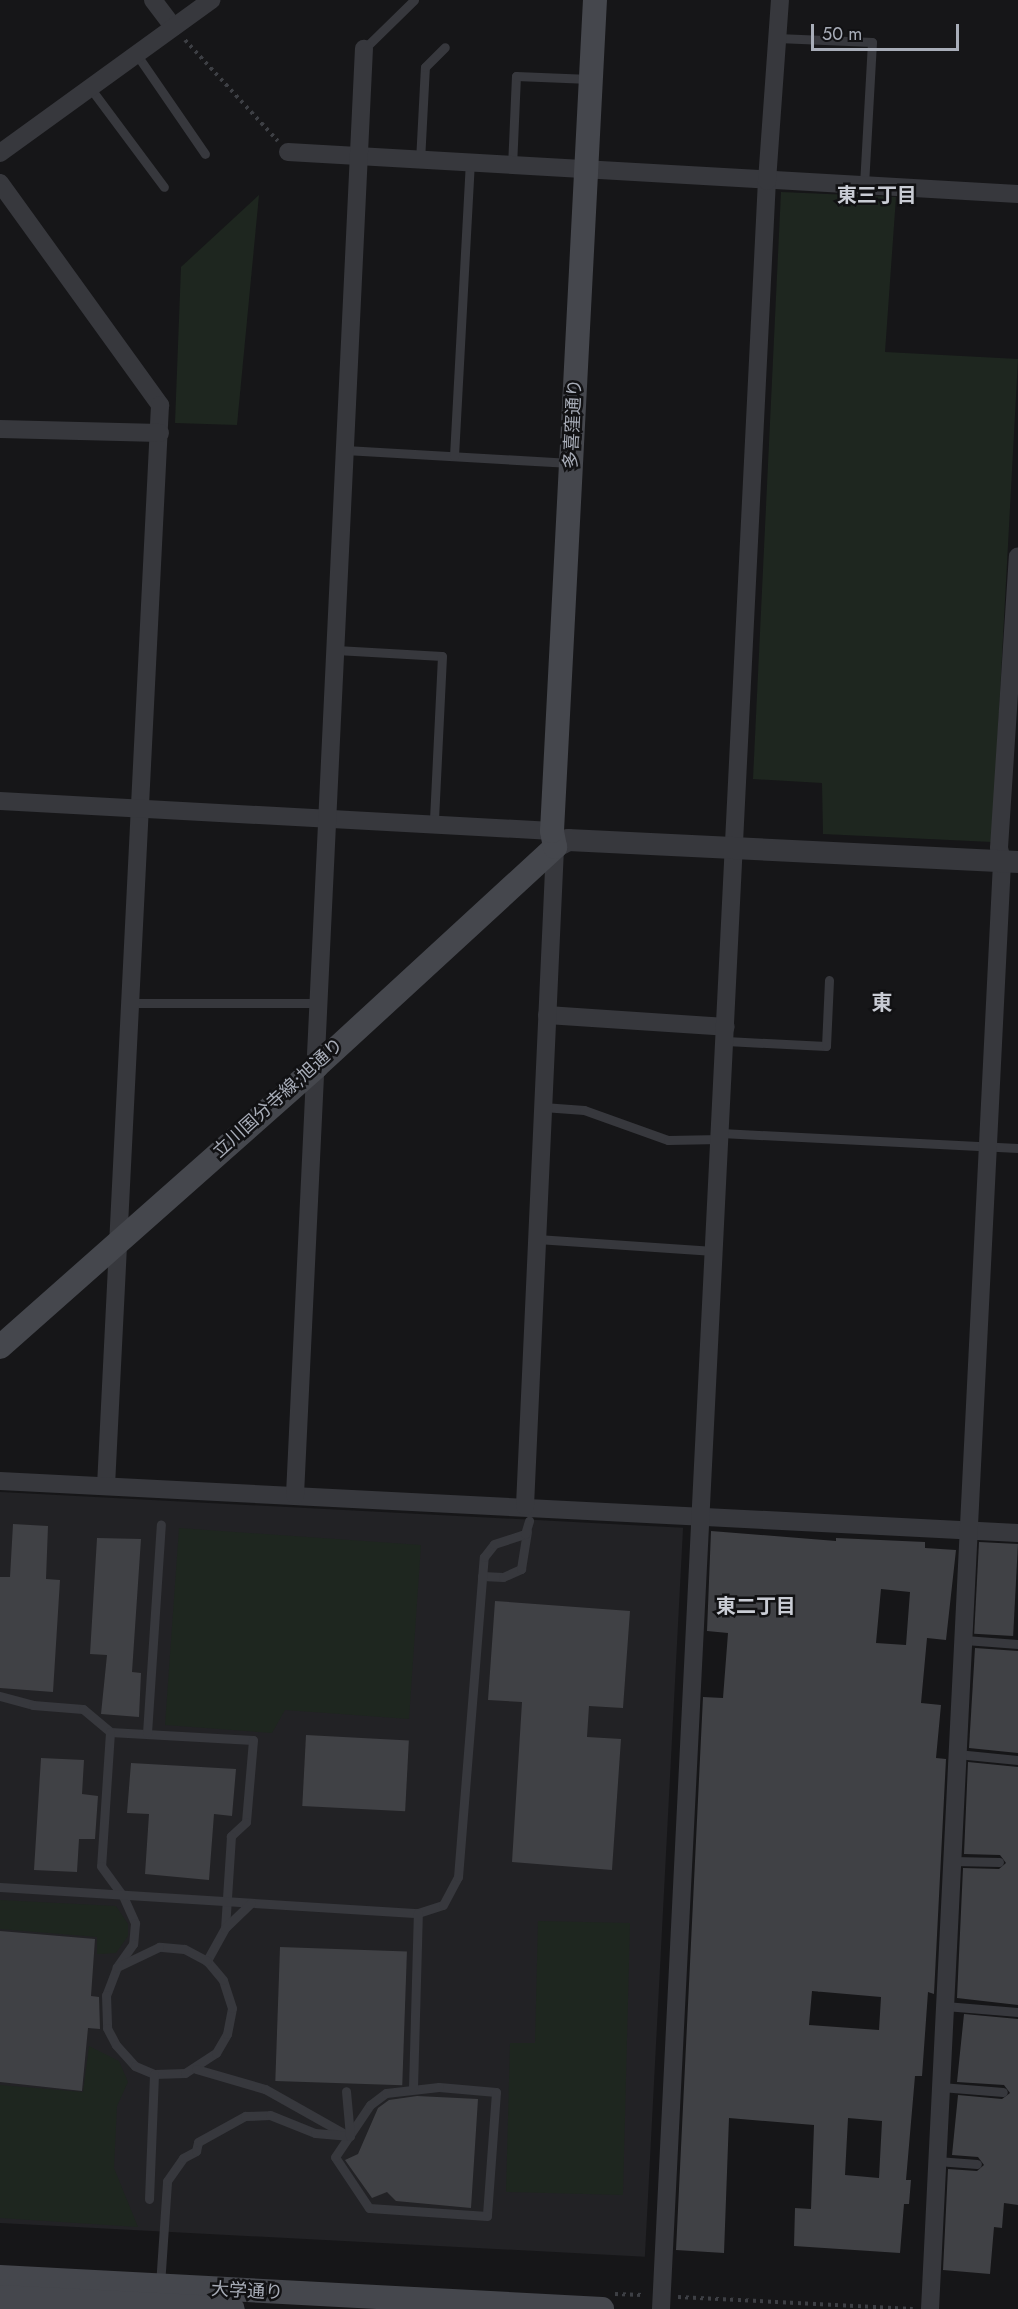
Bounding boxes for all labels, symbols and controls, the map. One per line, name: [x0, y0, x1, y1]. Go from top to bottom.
scale bar: [814, 12, 962, 50]
text: 50 m: [822, 21, 862, 47]
district label: 東三丁目: [837, 183, 917, 207]
street label: 多喜窪通り: [560, 378, 586, 470]
district label: 東: [872, 990, 892, 1016]
street label: 立川国分寺線;旭通り: [208, 1034, 348, 1162]
district label: 東二丁目: [716, 1594, 796, 1618]
street label: 大学通り: [210, 2278, 284, 2304]

